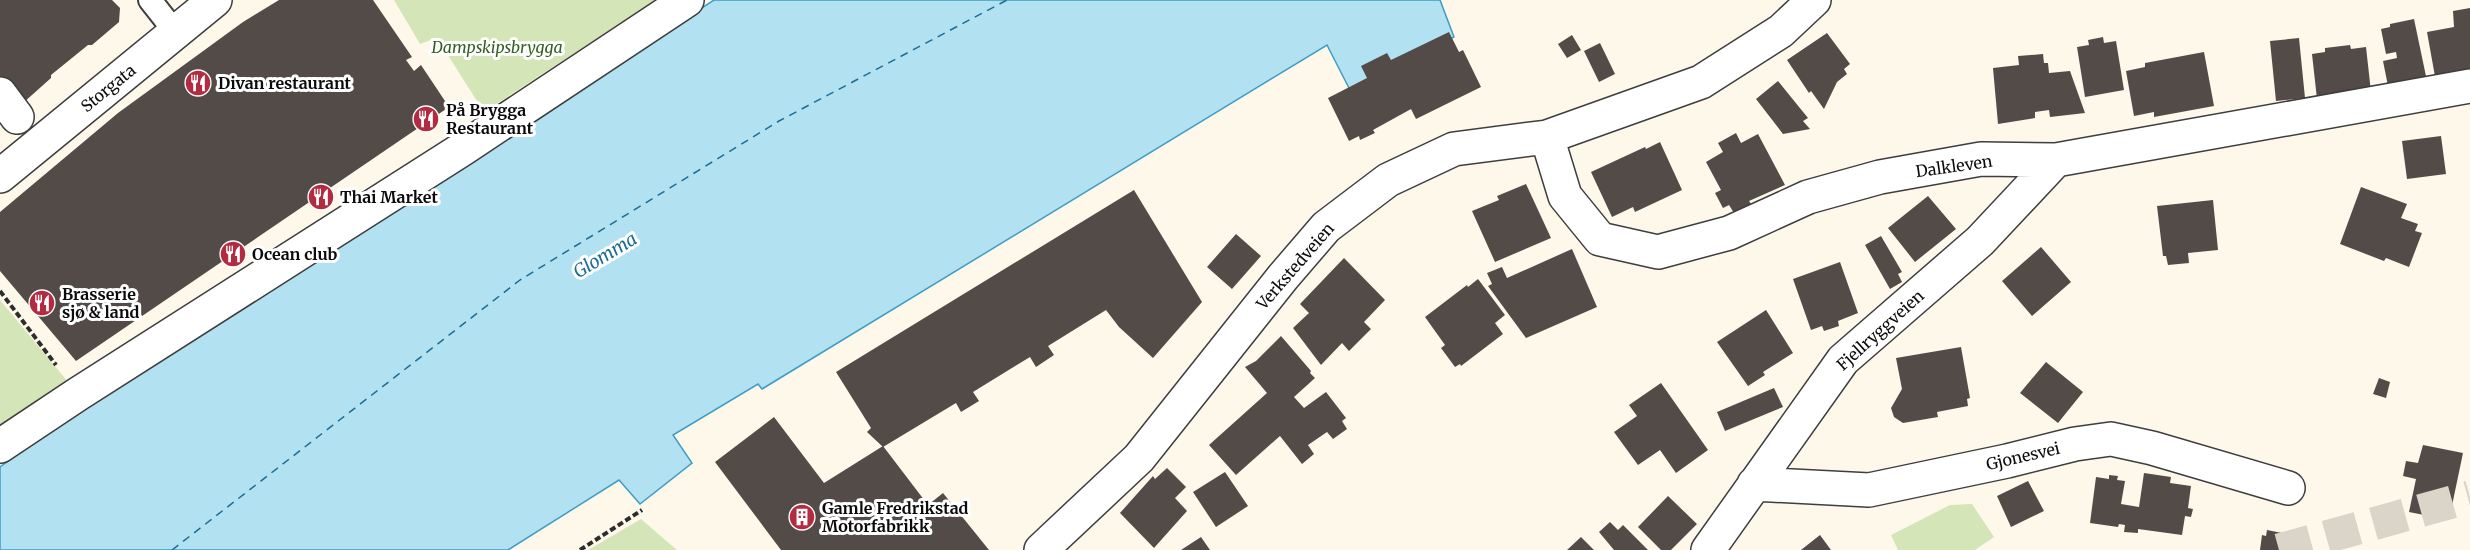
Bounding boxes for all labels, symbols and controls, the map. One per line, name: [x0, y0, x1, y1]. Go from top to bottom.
park label: Dampskipsbrygga: [430, 37, 563, 57]
street label: Storgata: [77, 60, 140, 116]
restaurant icon: Divan restaurant: [183, 68, 213, 98]
place label: Divan restaurant: [218, 73, 352, 93]
place label: På Brygga Restaurant: [446, 100, 534, 138]
restaurant icon: På Brygga Restaurant: [411, 104, 441, 134]
street label: Dalkleven: [1914, 151, 1994, 181]
restaurant icon: Thai Market: [306, 182, 336, 212]
place label: Thai Market: [340, 187, 438, 207]
street label: Verkstedveien: [1251, 218, 1338, 314]
water label: Glomma: [569, 227, 641, 283]
restaurant icon: Ocean club: [218, 239, 248, 269]
place label: Ocean club: [252, 244, 337, 264]
place label: Brasserie sjø & land: [62, 284, 140, 322]
street label: Fjellryggveien: [1832, 285, 1928, 374]
restaurant icon: Brasserie sjø & land: [27, 288, 57, 318]
street label: Gjonesvei: [1984, 438, 2062, 474]
place label: Gamle Fredrikstad Motorfabrikk: [822, 498, 969, 536]
building icon: Gamle Fredrikstad Motorfabrikk: [787, 502, 817, 532]

